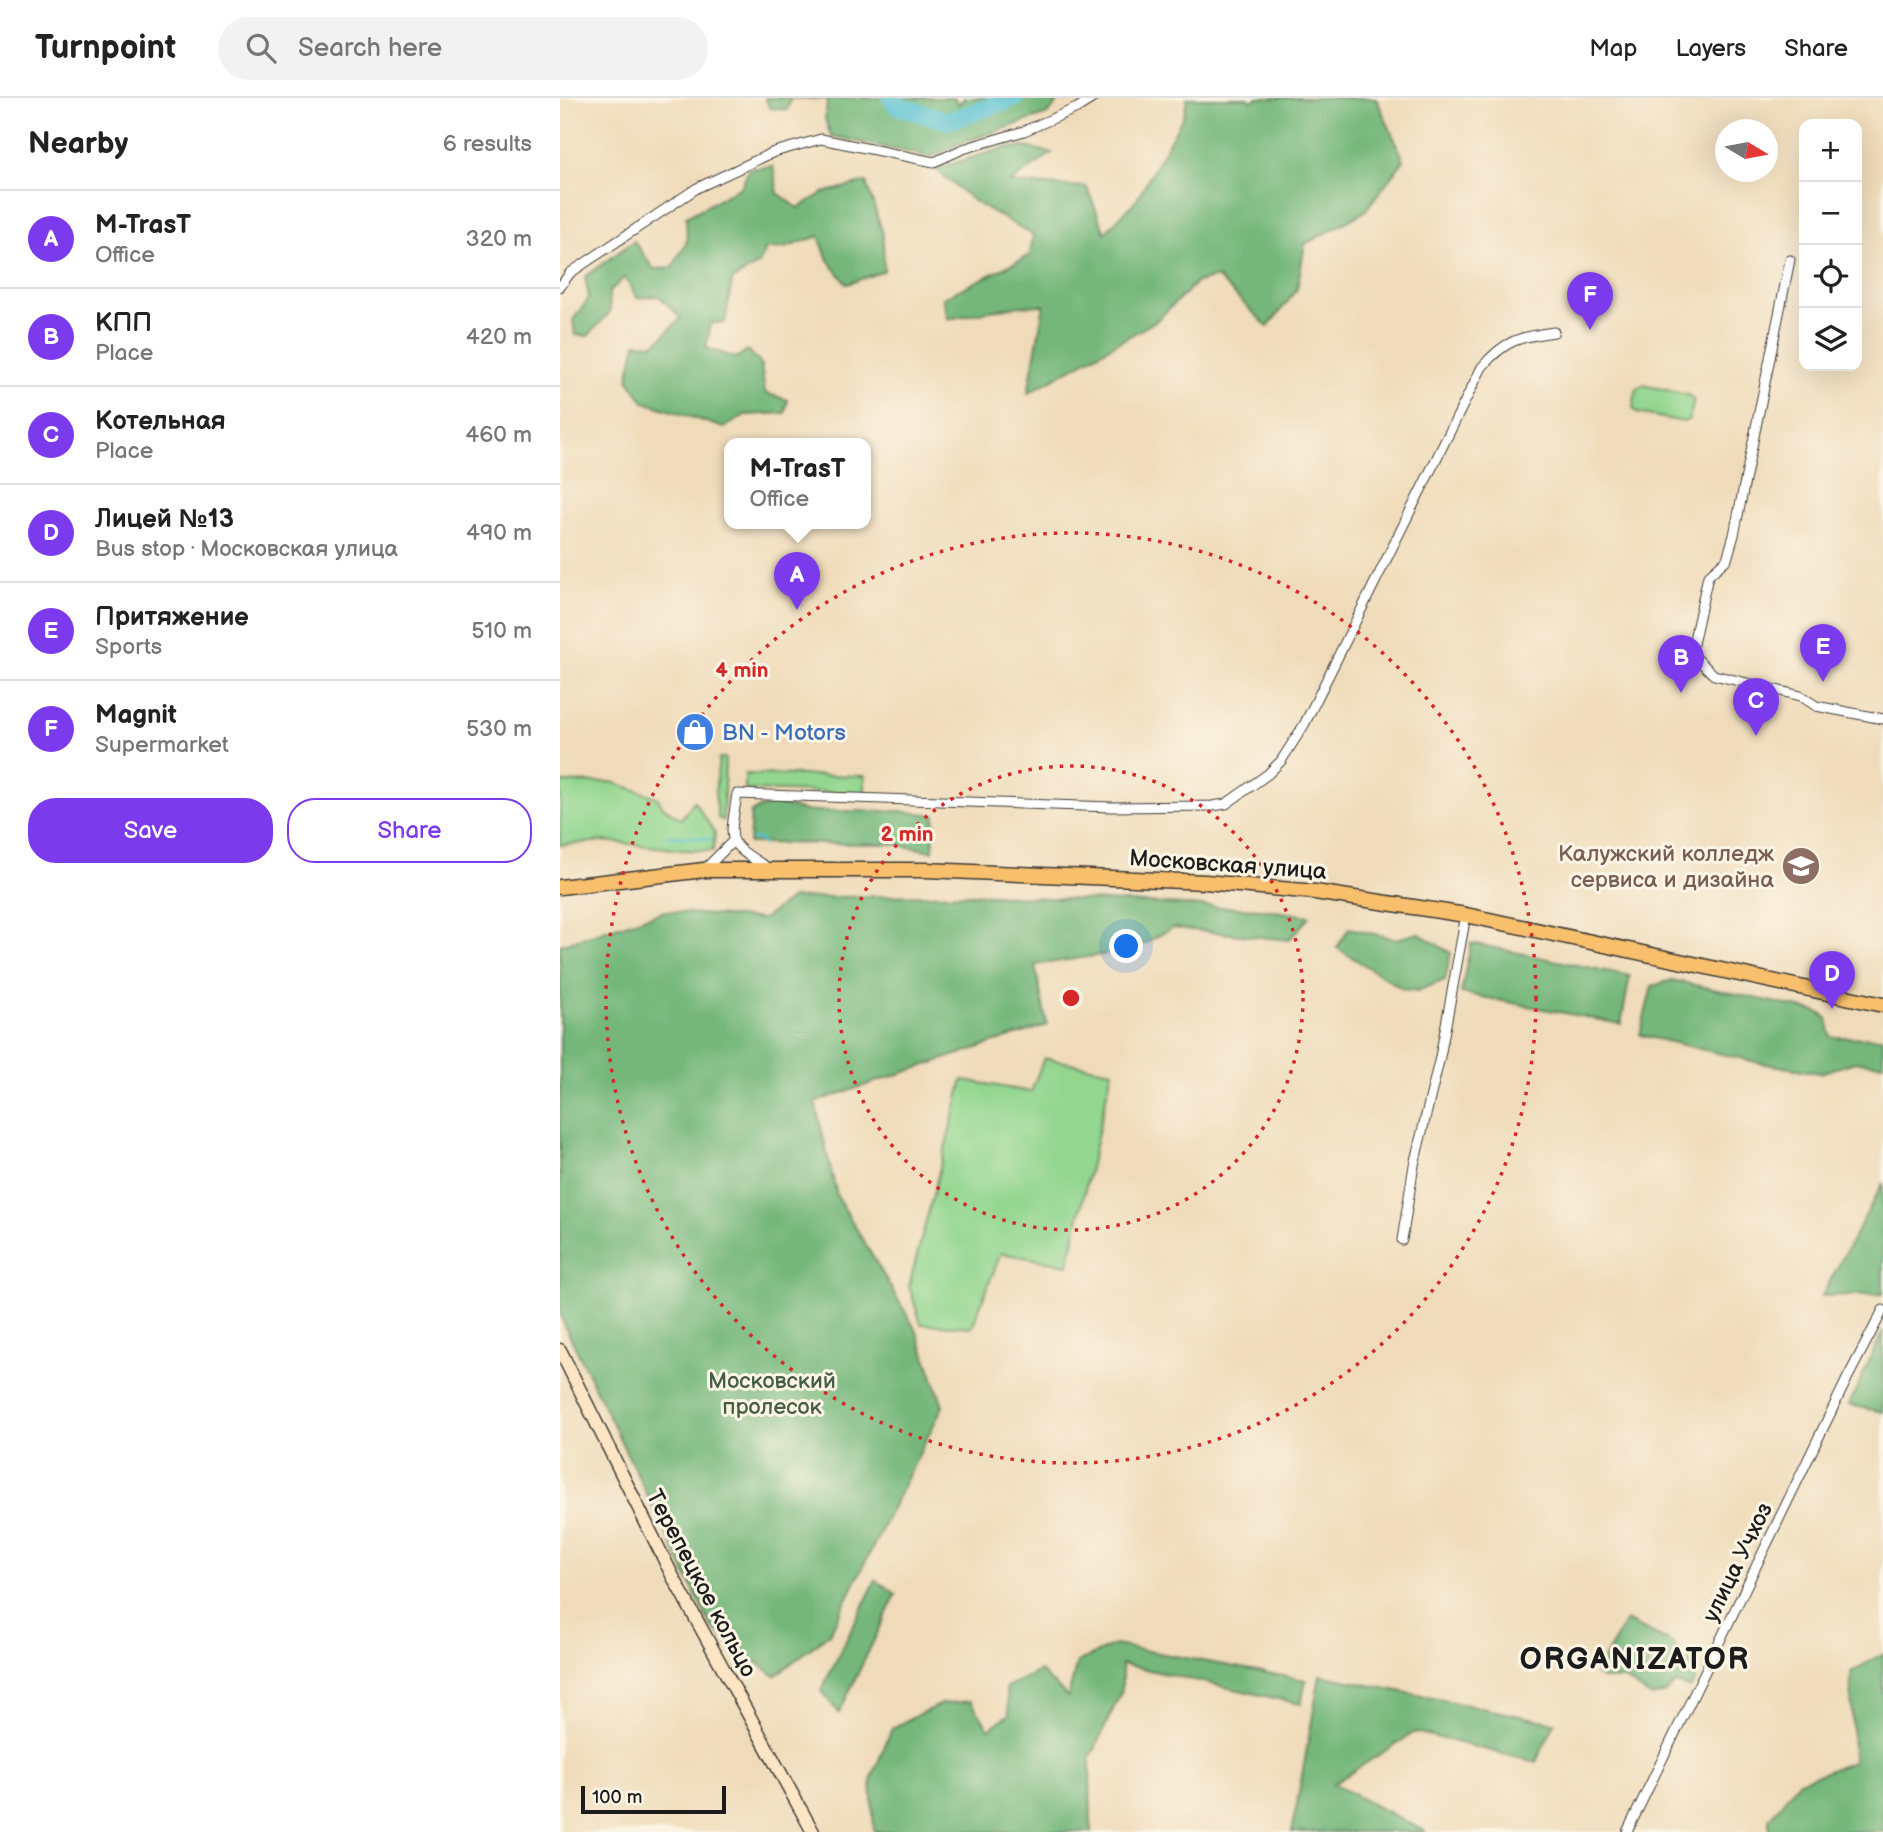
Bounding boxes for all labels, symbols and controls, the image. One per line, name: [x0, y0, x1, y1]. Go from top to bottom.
search box: [218, 17, 708, 80]
text: Turnpoint: [35, 28, 176, 68]
icon: search: [242, 29, 280, 67]
text: Search here: [298, 33, 442, 64]
text: Map: [1589, 34, 1637, 63]
text: Layers: [1675, 34, 1746, 63]
text: Share: [1784, 34, 1848, 63]
north arrow: [1715, 119, 1778, 182]
map controls: [1799, 119, 1862, 371]
button: +: [1799, 119, 1862, 182]
text: Nearby: [28, 126, 128, 162]
text: 6 results: [443, 130, 532, 158]
button: −: [1799, 182, 1862, 245]
text: M-TrasT: [95, 210, 191, 241]
text: A: [44, 225, 58, 253]
text: 320 m: [466, 225, 532, 253]
text: Office: [95, 241, 155, 269]
button: locate: [1799, 245, 1862, 308]
pin: F: [1567, 272, 1613, 330]
text: КПП: [95, 308, 152, 339]
button: layers: [1799, 308, 1862, 371]
text: B: [43, 323, 59, 351]
text: 420 m: [466, 323, 532, 351]
text: Place: [95, 339, 153, 367]
text: Котельная: [95, 406, 226, 437]
text: C: [43, 421, 59, 449]
text: 460 m: [465, 421, 532, 449]
text: Place: [95, 437, 153, 465]
popup: [724, 438, 871, 529]
text: M-TrasT: [749, 454, 846, 485]
text: Office: [749, 485, 809, 513]
text: Лицей №13: [95, 504, 234, 535]
text: D: [43, 519, 59, 547]
text: 490 m: [466, 519, 532, 547]
text: Bus stop · Московская улица: [95, 535, 398, 563]
pin: A: [774, 552, 820, 610]
text: Притяжение: [95, 602, 249, 633]
text: E: [44, 617, 58, 645]
text: 510 m: [471, 617, 532, 645]
pin: E: [1800, 624, 1846, 682]
text: Sports: [95, 633, 162, 661]
pin: B: [1658, 635, 1704, 693]
text: 4 min: [716, 658, 768, 683]
pin: C: [1733, 678, 1779, 736]
text: Magnit: [95, 700, 177, 731]
shop icon: BN - Motors: [674, 711, 716, 753]
text: F: [44, 715, 58, 743]
text: 530 m: [466, 715, 532, 743]
place label: BN - Motors: [722, 719, 846, 747]
text: Supermarket: [95, 731, 229, 759]
button: Save: [28, 798, 273, 863]
button: Share: [287, 798, 532, 863]
text: 2 min: [880, 822, 934, 847]
place label: Калужский колледж сервиса и дизайна: [1558, 840, 1774, 894]
street label: Московская улица: [1128, 844, 1328, 886]
school or university icon: Калужский колледж сервиса и дизайна: [1780, 845, 1822, 887]
your location: [1109, 929, 1143, 963]
pin: D: [1809, 951, 1855, 1009]
centre of rings: [1059, 986, 1083, 1010]
park label: Московский пролесок: [708, 1367, 836, 1421]
street label: Терепецкое кольцо: [640, 1485, 762, 1682]
street label: улица Учхоз: [1697, 1498, 1779, 1627]
district label: ORGANIZATOR: [1520, 1642, 1750, 1678]
scale bar: [581, 1783, 726, 1815]
text: 100 m: [592, 1786, 643, 1809]

